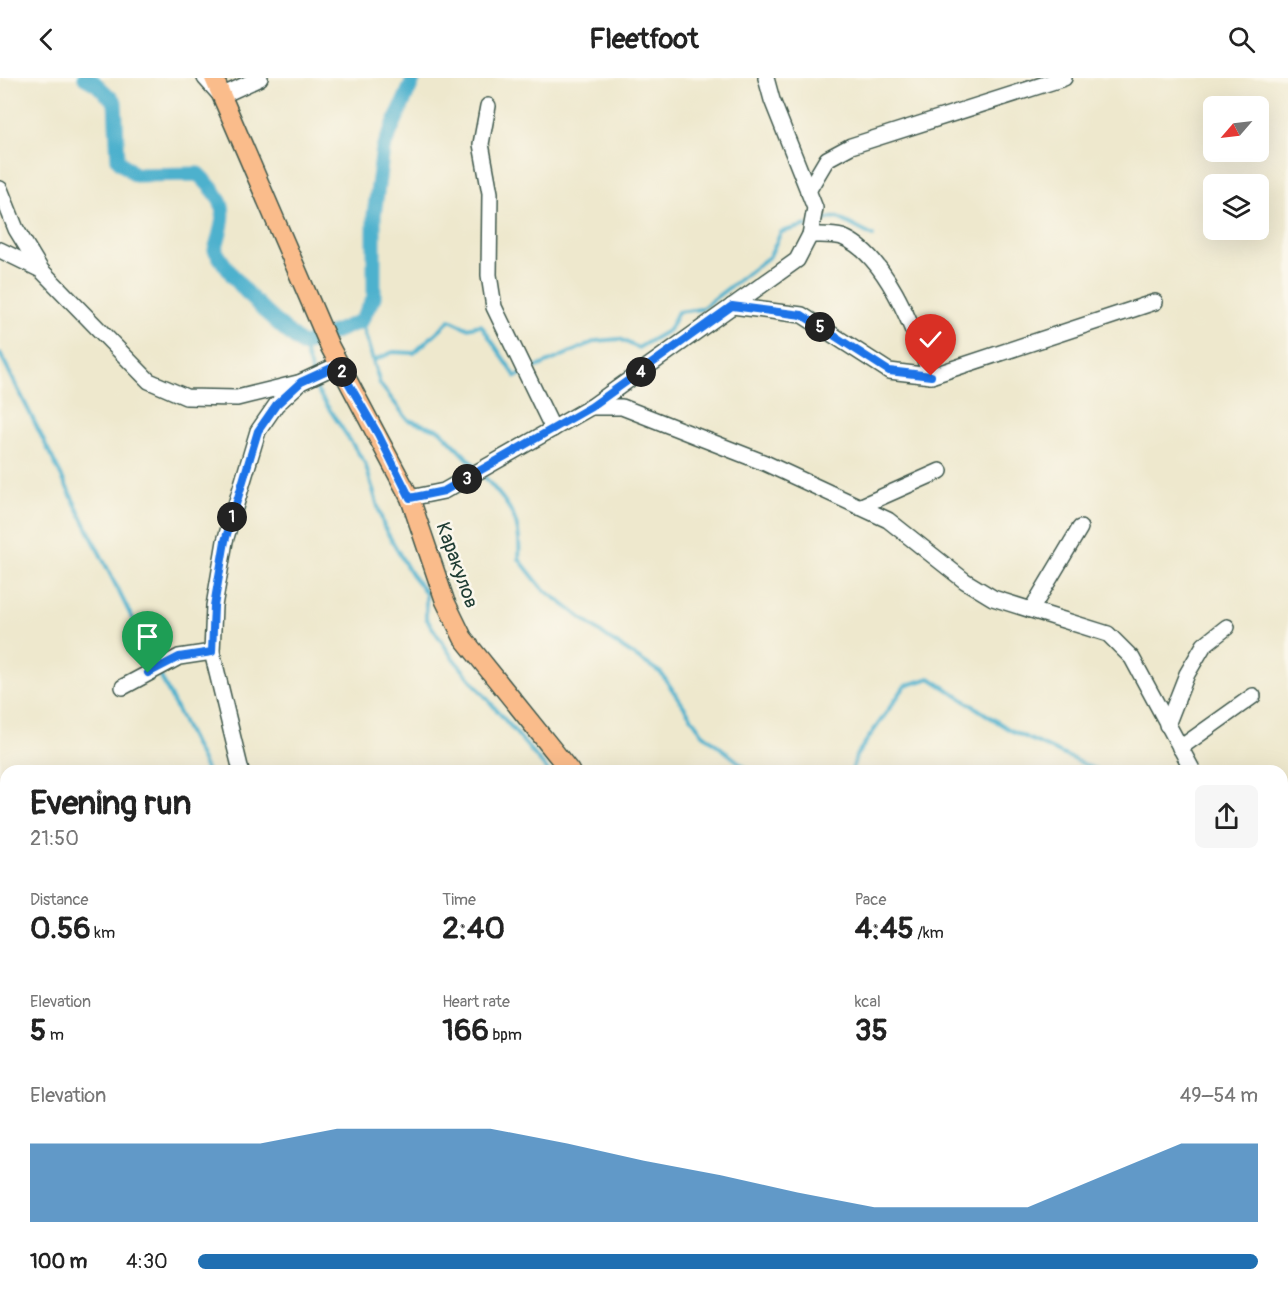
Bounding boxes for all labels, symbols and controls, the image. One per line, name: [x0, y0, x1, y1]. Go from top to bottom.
icon: back: [30, 23, 63, 56]
text: Fleetfoot: [589, 23, 699, 56]
icon: search: [1225, 23, 1258, 56]
north arrow: [1203, 96, 1269, 162]
map controls: [1203, 96, 1269, 240]
button: layers: [1203, 174, 1269, 240]
pin: 5: [805, 312, 835, 342]
pin: [905, 314, 956, 376]
text: 5: [816, 317, 824, 337]
icon: check: [914, 323, 947, 356]
pin: 2: [327, 357, 357, 387]
pin: 4: [626, 357, 656, 387]
text: 2: [338, 362, 346, 382]
text: 4: [636, 362, 646, 382]
pin: 3: [452, 464, 482, 494]
text: 3: [463, 469, 471, 489]
pin: 1: [217, 502, 247, 532]
text: 1: [229, 507, 235, 527]
street label: Каракулов: [430, 519, 485, 611]
pin: [122, 611, 173, 673]
icon: arrive: [131, 620, 164, 653]
text: Evening run: [30, 783, 191, 824]
button: share: [1195, 785, 1258, 848]
text: 21:50: [30, 826, 79, 851]
text: Distance: [30, 890, 89, 910]
text: Time: [442, 890, 476, 910]
text: Pace: [855, 890, 886, 910]
text: 0.56: [30, 910, 91, 947]
text: 2:40: [442, 910, 505, 947]
text: 4:45: [855, 910, 914, 947]
text: km: [91, 923, 115, 943]
text: /km: [914, 923, 944, 943]
text: Elevation: [30, 992, 91, 1012]
text: Heart rate: [442, 992, 510, 1012]
text: kcal: [855, 992, 881, 1012]
text: 5: [30, 1012, 46, 1049]
text: 166: [442, 1012, 489, 1049]
text: 35: [855, 1012, 888, 1049]
text: m: [46, 1025, 64, 1045]
text: bpm: [489, 1025, 522, 1045]
text: Elevation: [30, 1083, 106, 1108]
text: 49–54 m: [1180, 1083, 1258, 1108]
text: 100 m: [30, 1249, 87, 1274]
text: 4:30: [126, 1249, 168, 1274]

